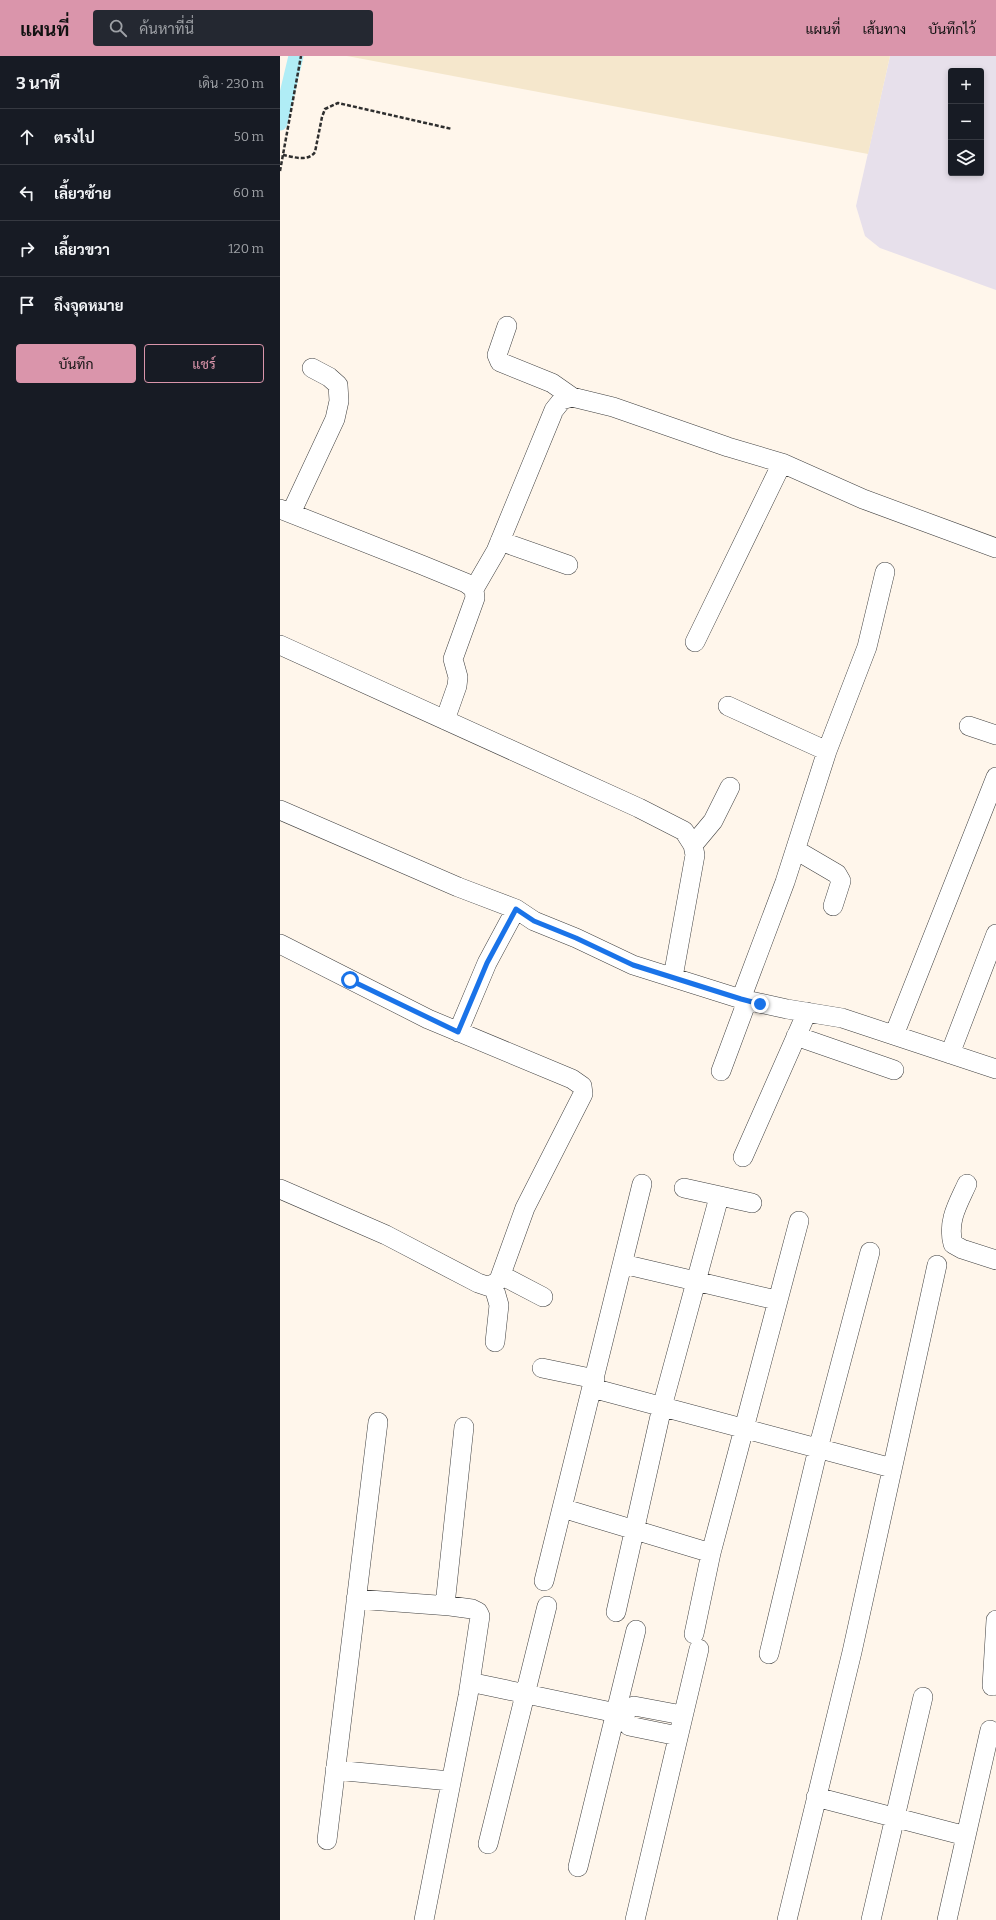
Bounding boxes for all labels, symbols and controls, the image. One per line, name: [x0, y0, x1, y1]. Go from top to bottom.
search box: [93, 10, 373, 46]
icon: search: [107, 17, 129, 39]
text: แผนที่: [20, 18, 69, 41]
text: ค้นหาที่นี่: [139, 20, 194, 38]
text: แผนที่: [805, 21, 840, 38]
text: เส้นทาง: [862, 21, 906, 38]
text: บันทึกไว้: [928, 21, 976, 38]
map controls: [948, 68, 984, 176]
button: +: [948, 68, 984, 104]
text: 3 นาที: [16, 73, 60, 94]
text: เดิน · 230 m: [198, 76, 264, 91]
button: −: [948, 104, 984, 140]
icon: ahead: [16, 126, 38, 148]
text: ตรงไป: [54, 129, 95, 147]
text: 50 m: [234, 129, 264, 144]
button: layers: [948, 140, 984, 176]
icon: left: [16, 182, 38, 204]
text: เลี้ยวซ้าย: [54, 185, 111, 203]
text: 60 m: [233, 185, 264, 200]
icon: right: [16, 238, 38, 260]
text: เลี้ยวขวา: [54, 241, 110, 259]
text: 120 m: [228, 241, 264, 256]
icon: arrive: [16, 294, 38, 316]
text: ถึงจุดหมาย: [54, 297, 124, 315]
button: บันทึก: [16, 344, 136, 383]
button: แชร์: [144, 344, 264, 383]
route start: [341, 971, 359, 989]
route end: [751, 995, 769, 1013]

